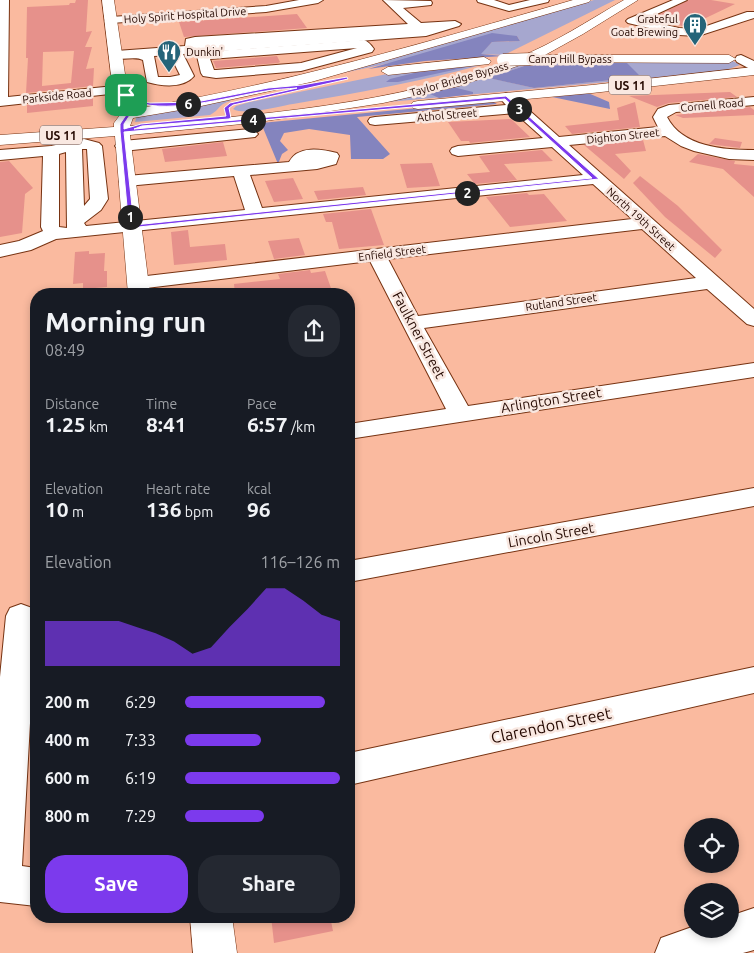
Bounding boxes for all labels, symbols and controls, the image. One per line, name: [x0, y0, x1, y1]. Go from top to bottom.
street label: Holy Spirit Hospital Drive: [123, 5, 247, 25]
building icon: Grateful Goat Brewing: [682, 12, 708, 46]
place label: Grateful Goat Brewing: [611, 13, 678, 38]
restaurant icon: Dunkin': [156, 39, 182, 73]
place label: Dunkin': [186, 46, 223, 58]
street label: Camp Hill Bypass: [528, 53, 612, 65]
street label: Taylor Bridge Bypass: [408, 59, 510, 99]
pin: [105, 74, 147, 116]
road number: US 11: [609, 76, 651, 94]
icon: arrive: [112, 81, 140, 109]
street label: Parkside Road: [22, 86, 92, 106]
pin: 6: [176, 92, 200, 116]
text: 6: [185, 96, 192, 112]
pin: 3: [506, 96, 532, 122]
street label: Cornell Road: [680, 96, 744, 114]
text: 3: [516, 101, 523, 117]
street label: Athol Street: [416, 106, 478, 124]
pin: 4: [240, 108, 266, 132]
text: 4: [250, 112, 257, 128]
road number: US 11: [40, 126, 82, 144]
street label: Dighton Street: [586, 126, 661, 146]
pin: 2: [454, 180, 480, 206]
text: 2: [464, 185, 471, 201]
street label: North 19th Street: [604, 185, 678, 253]
pin: 1: [118, 204, 142, 230]
text: 1: [127, 209, 134, 225]
street label: Enfield Street: [358, 243, 427, 263]
street label: Faulkner Street: [389, 289, 449, 382]
street label: Rutland Street: [525, 291, 598, 313]
button: share: [288, 305, 340, 357]
text: Morning run: [45, 306, 206, 337]
text: 08:49: [45, 341, 85, 359]
street label: Arlington Street: [500, 384, 603, 416]
text: Distance: [45, 396, 99, 412]
text: Time: [146, 396, 177, 412]
text: Pace: [247, 396, 277, 412]
text: 1.25: [45, 412, 86, 436]
text: 8:41: [146, 412, 187, 436]
text: 6:57: [247, 412, 288, 436]
text: km: [86, 419, 108, 435]
text: /km: [288, 419, 315, 435]
text: Elevation: [45, 481, 103, 497]
text: Heart rate: [146, 481, 210, 497]
text: kcal: [247, 481, 271, 497]
text: 10: [45, 497, 69, 521]
text: 136: [146, 497, 182, 521]
text: 96: [247, 497, 271, 521]
text: m: [69, 504, 84, 520]
text: bpm: [182, 504, 213, 520]
street label: Lincoln Street: [507, 519, 596, 550]
text: Elevation: [45, 553, 112, 571]
text: 116–126 m: [260, 553, 340, 571]
text: 200 m: [45, 693, 90, 711]
text: 6:29: [125, 693, 156, 711]
street label: Clarendon Street: [489, 703, 613, 747]
text: 400 m: [45, 731, 90, 749]
text: 7:33: [125, 731, 156, 749]
text: 600 m: [45, 769, 90, 787]
text: 6:19: [125, 769, 156, 787]
text: 800 m: [45, 807, 90, 825]
text: 7:29: [125, 807, 156, 825]
map controls: [684, 818, 739, 938]
button: locate: [684, 818, 739, 873]
button: Save: [45, 855, 188, 913]
button: Share: [198, 855, 340, 913]
button: layers: [684, 883, 739, 938]

